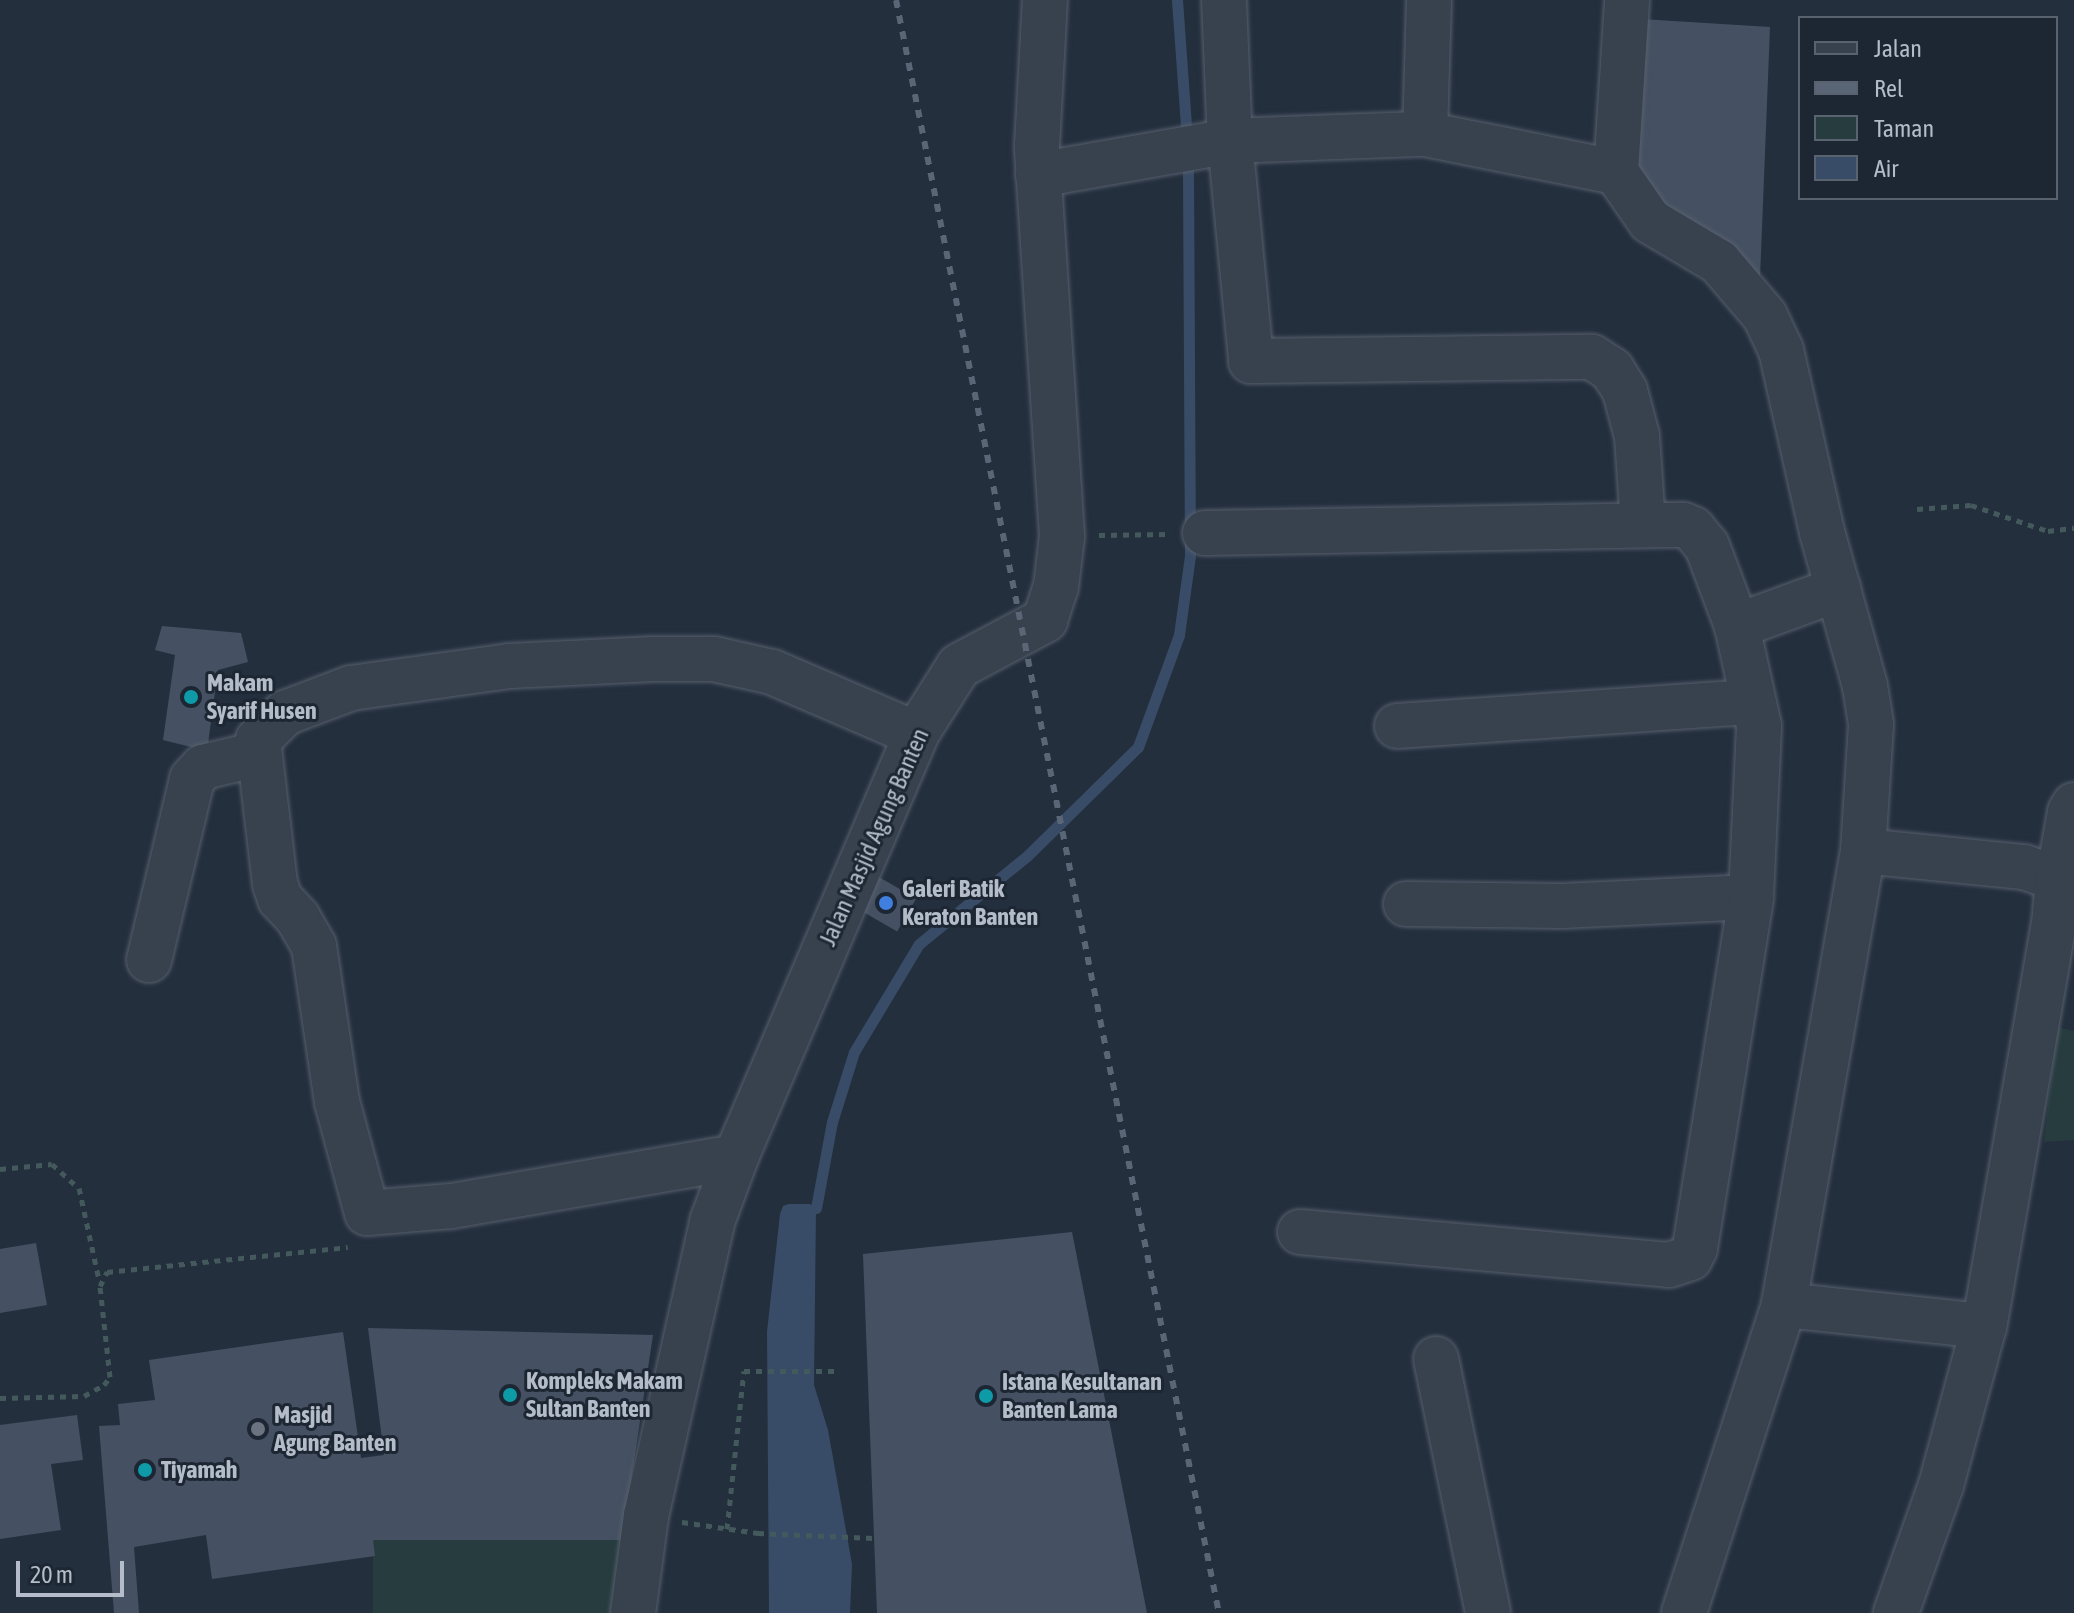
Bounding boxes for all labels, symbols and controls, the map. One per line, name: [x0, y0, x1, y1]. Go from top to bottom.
legend: [1798, 16, 2058, 200]
text: Jalan: [1874, 35, 1922, 62]
text: Rel: [1874, 75, 1903, 102]
text: Taman: [1874, 115, 1934, 142]
text: Air: [1874, 155, 1898, 182]
place label: Makam Syarif Husen: [207, 669, 317, 725]
marker: Makam Syarif Husen: [182, 688, 200, 706]
street label: Jalan Masjid Agung Banten: [813, 724, 935, 950]
place label: Galeri Batik Keraton Banten: [902, 875, 1038, 931]
marker: Galeri Batik Keraton Banten: [877, 894, 895, 912]
place label: Kompleks Makam Sultan Banten: [526, 1367, 683, 1423]
place label: Istana Kesultanan Banten Lama: [1002, 1368, 1162, 1424]
marker: Kompleks Makam Sultan Banten: [501, 1386, 519, 1404]
marker: Istana Kesultanan Banten Lama: [977, 1387, 995, 1405]
place label: Masjid Agung Banten: [274, 1401, 396, 1457]
marker: Masjid Agung Banten: [249, 1420, 267, 1438]
place label: Tiyamah: [161, 1456, 237, 1484]
marker: Tiyamah: [136, 1461, 154, 1479]
scale bar: [20, 1545, 128, 1595]
text: 20 m: [30, 1561, 73, 1588]

